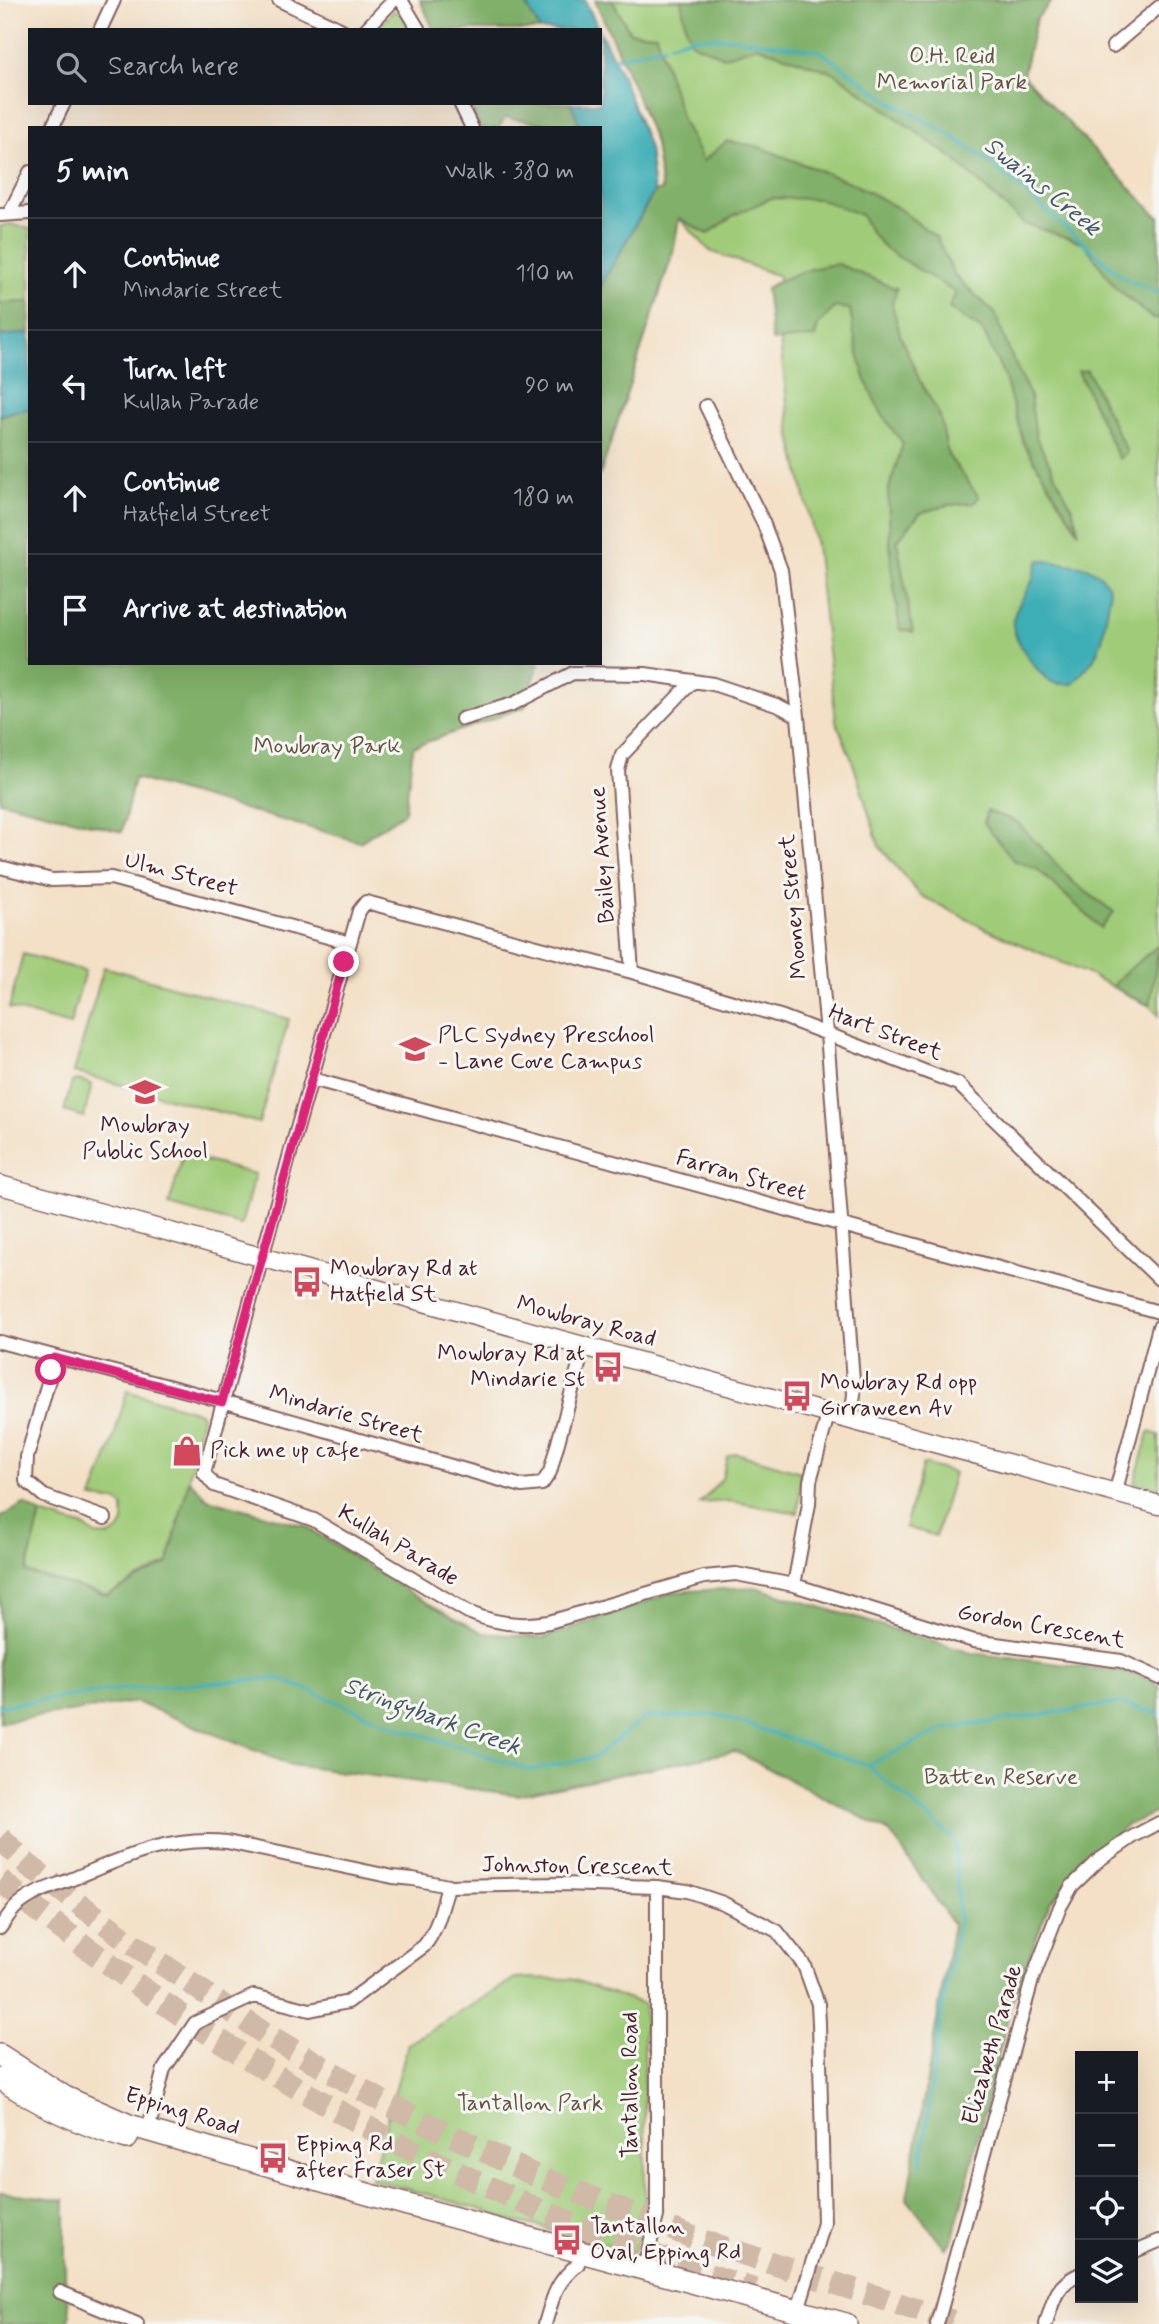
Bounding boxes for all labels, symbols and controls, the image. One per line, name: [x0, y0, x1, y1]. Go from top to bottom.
search box: [28, 28, 602, 105]
park label: O.H. Reid Memorial Park: [877, 42, 1027, 98]
icon: search: [52, 48, 90, 86]
text: Search here: [108, 50, 239, 84]
water label: Swains Creek: [977, 131, 1108, 245]
text: 5 min: [56, 152, 130, 191]
text: Walk · 380 m: [445, 157, 574, 187]
text: Continue: [123, 242, 220, 276]
icon: ahead: [56, 255, 94, 293]
text: 110 m: [515, 259, 574, 289]
text: Mindarie Street: [123, 276, 282, 306]
text: Turn left: [123, 354, 227, 388]
icon: left: [56, 367, 94, 405]
text: 90 m: [525, 371, 574, 401]
text: Kullah Parade: [123, 388, 259, 418]
text: Continue: [123, 466, 220, 500]
icon: ahead: [56, 479, 94, 517]
text: 180 m: [513, 483, 574, 513]
text: Hatfield Street: [123, 500, 271, 530]
icon: arrive: [56, 591, 94, 629]
text: Arrive at destination: [123, 593, 347, 627]
park label: Mowbray Park: [253, 732, 401, 762]
street label: Bailey Avenue: [583, 786, 623, 924]
street label: Mooney Street: [773, 833, 815, 981]
street label: Ulm Street: [121, 846, 241, 905]
route end: [328, 946, 359, 977]
street label: Hart Street: [824, 998, 946, 1069]
place label: PLC Sydney Preschool - Lane Cove Campus: [438, 1021, 655, 1077]
school or university icon: PLC Sydney Preschool - Lane Cove Campus: [398, 1032, 432, 1066]
school or university icon: Mowbray Public School: [128, 1075, 162, 1109]
place label: Mowbray Public School: [82, 1111, 208, 1167]
street label: Farran Street: [672, 1143, 810, 1209]
place label: Mowbray Rd at Hatfield St: [330, 1254, 478, 1310]
bus stop icon: Mowbray Rd at Hatfield St: [290, 1265, 324, 1299]
street label: Mowbray Road: [513, 1289, 659, 1355]
place label: Mowbray Rd at Mindarie St: [437, 1339, 585, 1395]
bus stop icon: Mowbray Rd at Mindarie St: [591, 1350, 625, 1384]
route start: [35, 1354, 66, 1385]
place label: Mowbray Rd opp Girraween Av: [820, 1368, 977, 1424]
street label: Mindarie Street: [265, 1379, 427, 1451]
bus stop icon: Mowbray Rd opp Girraween Av: [780, 1379, 814, 1413]
shop icon: Pick me up cafe: [170, 1434, 204, 1468]
place label: Pick me up cafe: [210, 1436, 360, 1466]
street label: Kullah Parade: [332, 1498, 464, 1594]
street label: Gordon Crescent: [955, 1597, 1128, 1657]
water label: Stringybark Creek: [338, 1671, 525, 1766]
park label: Batten Reserve: [924, 1763, 1078, 1793]
street label: Johnston Crescent: [481, 1850, 673, 1884]
street label: Elizabeth Parade: [956, 1961, 1030, 2129]
street label: Tantallon Road: [616, 2012, 646, 2158]
map controls: [1075, 2051, 1138, 2303]
button: +: [1075, 2051, 1138, 2114]
street label: Epping Road: [121, 2080, 243, 2144]
park label: Tantallon Park: [457, 2089, 603, 2119]
button: −: [1075, 2114, 1138, 2177]
place label: Epping Rd after Fraser St: [296, 2130, 445, 2186]
bus stop icon: Epping Rd after Fraser St: [256, 2141, 290, 2175]
button: locate: [1075, 2177, 1138, 2240]
place label: Tantallon Oval, Epping Rd: [590, 2212, 741, 2268]
bus stop icon: Tantallon Oval, Epping Rd: [550, 2223, 584, 2257]
button: layers: [1075, 2240, 1138, 2303]

